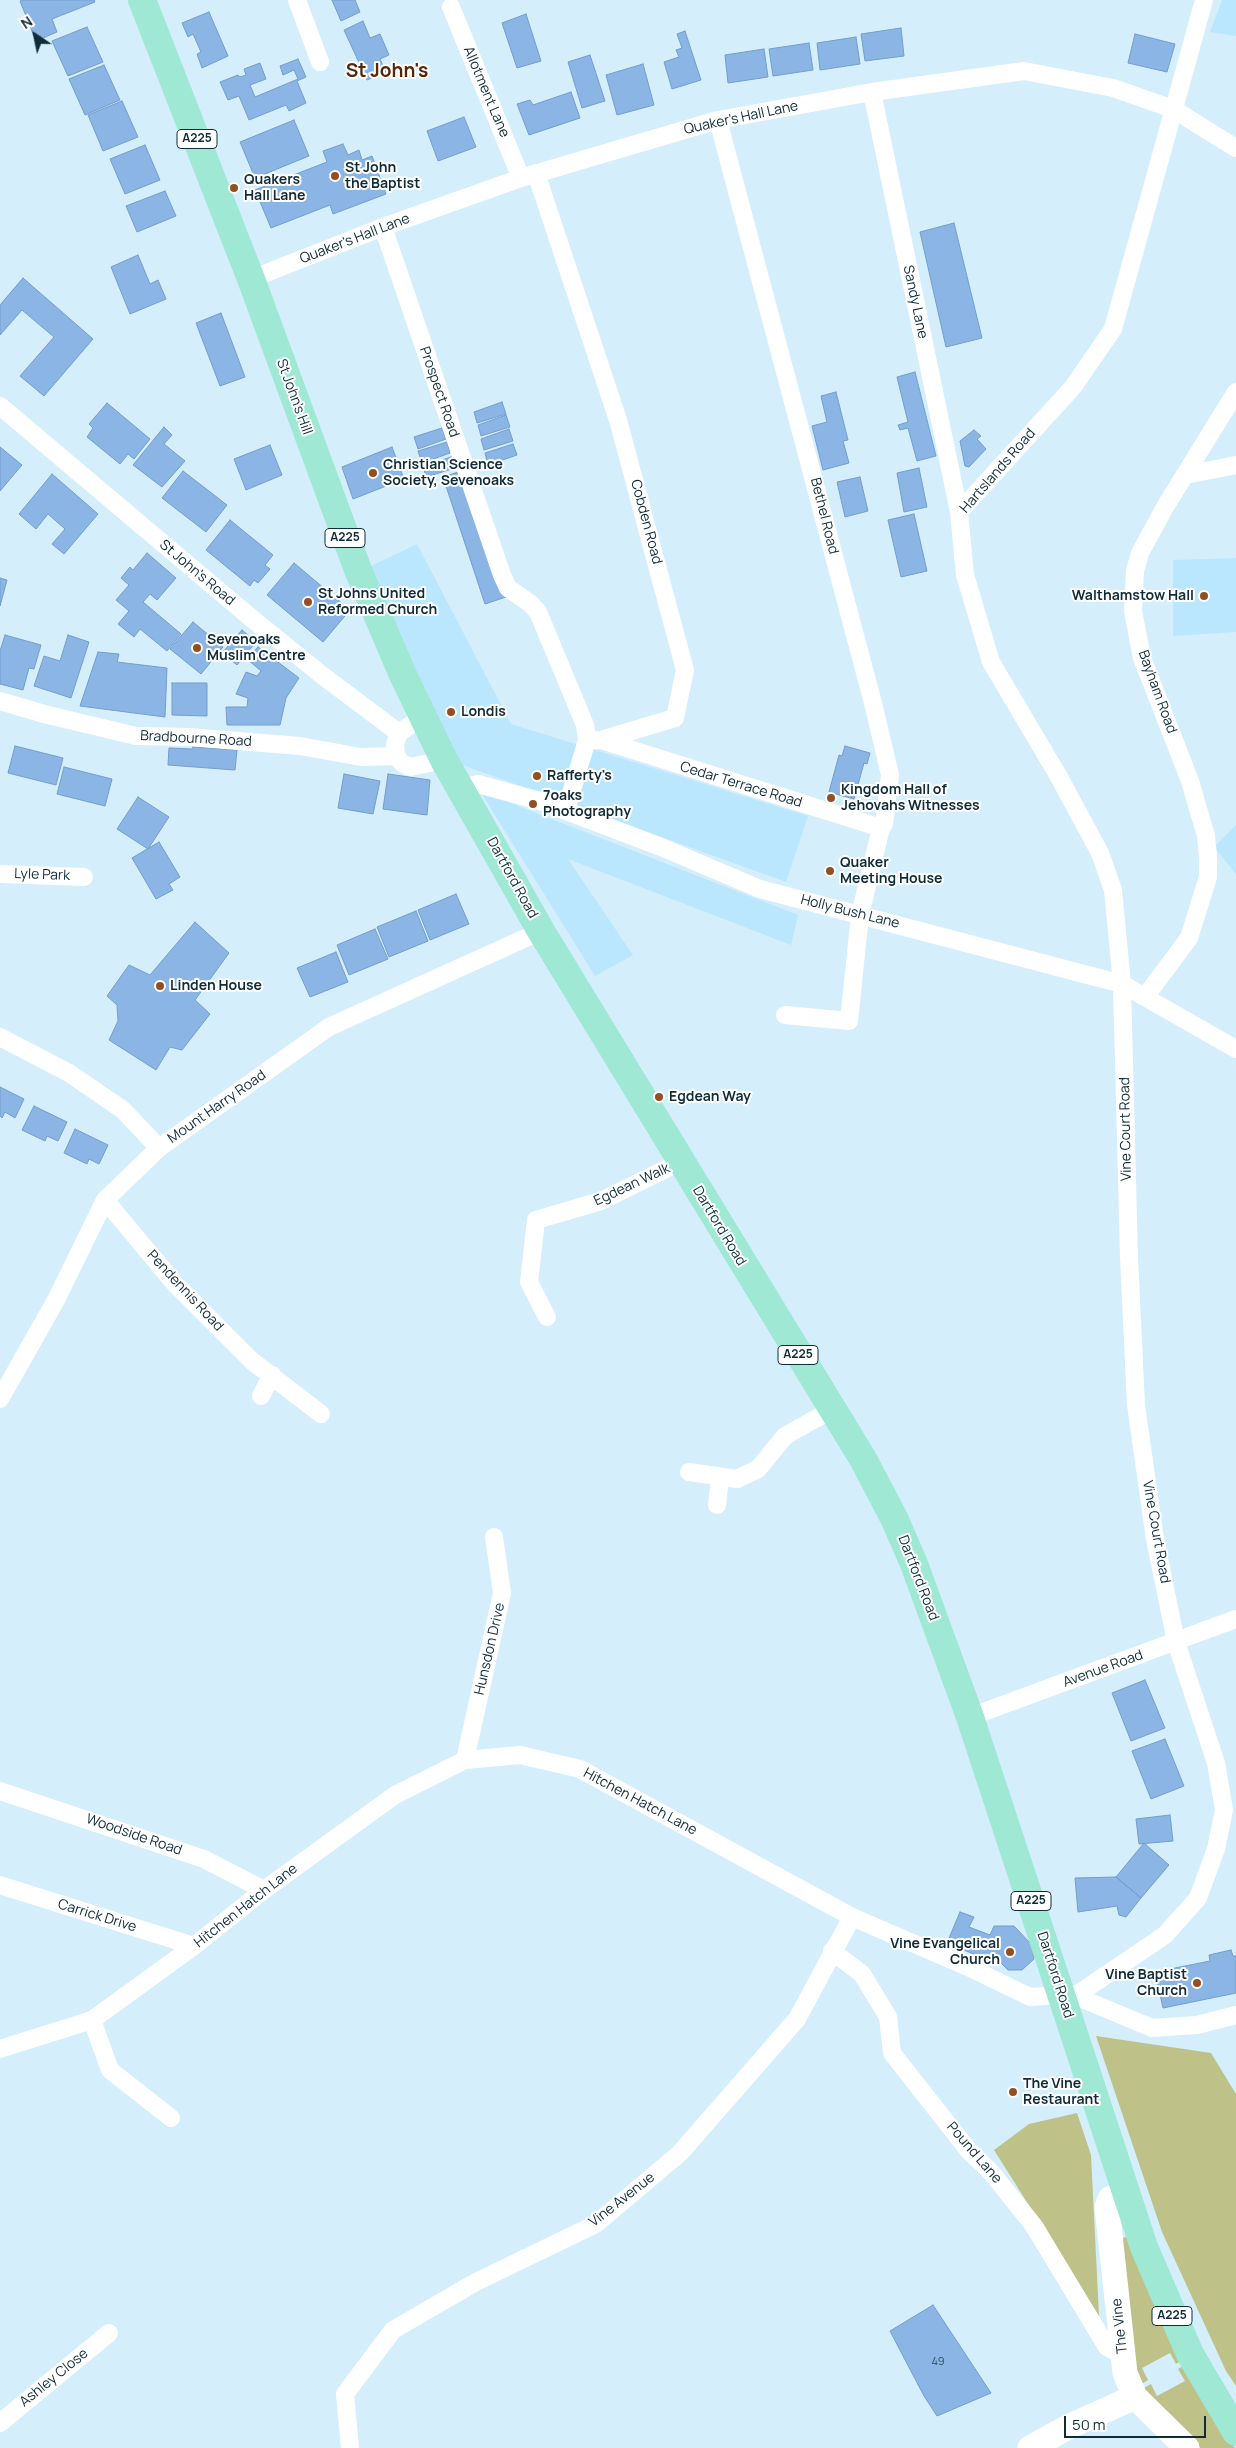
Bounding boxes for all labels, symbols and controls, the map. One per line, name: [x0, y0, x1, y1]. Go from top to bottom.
north arrow: [10, 10, 60, 60]
text: N: [17, 11, 36, 33]
street label: Allotment Lane: [459, 44, 513, 140]
district label: St John's: [346, 61, 428, 83]
street label: Quaker's Hall Lane: [682, 98, 800, 138]
road number: A225: [177, 130, 217, 148]
place label: St John the Baptist: [345, 160, 420, 192]
marker: St John the Baptist: [329, 170, 341, 182]
place label: Quakers Hall Lane: [244, 172, 305, 204]
marker: Quakers Hall Lane: [228, 182, 240, 194]
street label: Quaker's Hall Lane: [298, 210, 412, 268]
street label: Sandy Lane: [899, 264, 931, 340]
street label: Prospect Road: [416, 344, 462, 440]
street label: St John's Hill: [273, 357, 315, 437]
street label: Hartslands Road: [957, 425, 1039, 517]
place label: Christian Science Society, Sevenoaks: [383, 457, 514, 490]
marker: Christian Science Society, Sevenoaks: [367, 467, 379, 479]
street label: Bethel Road: [806, 476, 842, 556]
street label: Cobden Road: [627, 478, 665, 566]
road number: A225: [325, 528, 365, 548]
street label: St John's Road: [156, 537, 238, 609]
place label: St Johns United Reformed Church: [318, 586, 437, 618]
place label: Walthamstow Hall: [1072, 588, 1194, 604]
marker: Walthamstow Hall: [1198, 590, 1210, 602]
marker: St Johns United Reformed Church: [302, 596, 314, 608]
place label: Sevenoaks Muslim Centre: [207, 632, 306, 664]
marker: Sevenoaks Muslim Centre: [191, 642, 203, 654]
street label: Bayham Road: [1134, 648, 1180, 736]
place label: Londis: [461, 704, 506, 720]
marker: Londis: [445, 706, 457, 718]
street label: Bradbourne Road: [140, 728, 252, 750]
street label: Cedar Terrace Road: [678, 758, 804, 812]
place label: Rafferty's: [547, 768, 612, 784]
marker: Rafferty's: [531, 770, 543, 782]
place label: Kingdom Hall of Jehovahs Witnesses: [841, 782, 980, 814]
place label: 7oaks Photography: [543, 788, 631, 820]
marker: Kingdom Hall of Jehovahs Witnesses: [825, 792, 837, 804]
marker: 7oaks Photography: [527, 798, 539, 810]
street label: Dartford Road: [483, 835, 541, 921]
place label: Quaker Meeting House: [840, 855, 943, 888]
marker: Quaker Meeting House: [824, 865, 836, 877]
street label: Lyle Park: [14, 866, 70, 884]
street label: Holly Bush Lane: [799, 892, 901, 932]
place label: Linden House: [170, 978, 262, 994]
marker: Linden House: [154, 980, 166, 992]
street label: Mount Harry Road: [165, 1067, 269, 1147]
street label: Vine Court Road: [1117, 1077, 1135, 1181]
place label: Egdean Way: [669, 1089, 751, 1105]
marker: Egdean Way: [653, 1091, 665, 1103]
street label: Egdean Walk: [591, 1160, 673, 1210]
street label: Dartford Road: [689, 1183, 749, 1269]
street label: Pendennis Road: [143, 1247, 227, 1335]
road number: A225: [778, 1346, 818, 1364]
street label: Vine Court Road: [1139, 1479, 1173, 1585]
street label: Dartford Road: [894, 1533, 942, 1623]
street label: Hunsdon Drive: [471, 1601, 509, 1697]
street label: Avenue Road: [1061, 1647, 1145, 1691]
street label: Hitchen Hatch Lane: [580, 1765, 700, 1839]
street label: Woodside Road: [84, 1811, 184, 1859]
street label: Hitchen Hatch Lane: [191, 1861, 301, 1951]
road number: A225: [1011, 1892, 1051, 1910]
street label: Carrick Drive: [56, 1896, 138, 1936]
street label: Dartford Road: [1033, 1930, 1077, 2020]
place label: Vine Evangelical Church: [890, 1936, 1000, 1968]
marker: Vine Evangelical Church: [1004, 1946, 1016, 1958]
place label: Vine Baptist Church: [1105, 1967, 1187, 2000]
marker: Vine Baptist Church: [1191, 1977, 1203, 1989]
place label: The Vine Restaurant: [1023, 2076, 1099, 2108]
marker: The Vine Restaurant: [1007, 2086, 1019, 2098]
street label: Pound Lane: [943, 2119, 1005, 2187]
street label: Vine Avenue: [586, 2169, 658, 2231]
street label: The Vine: [1109, 2298, 1131, 2354]
road number: A225: [1152, 2306, 1192, 2326]
street label: Ashley Close: [16, 2345, 92, 2411]
house number: 49: [931, 2355, 945, 2369]
scale bar: [1066, 2406, 1208, 2438]
text: 50 m: [1072, 2414, 1106, 2435]

